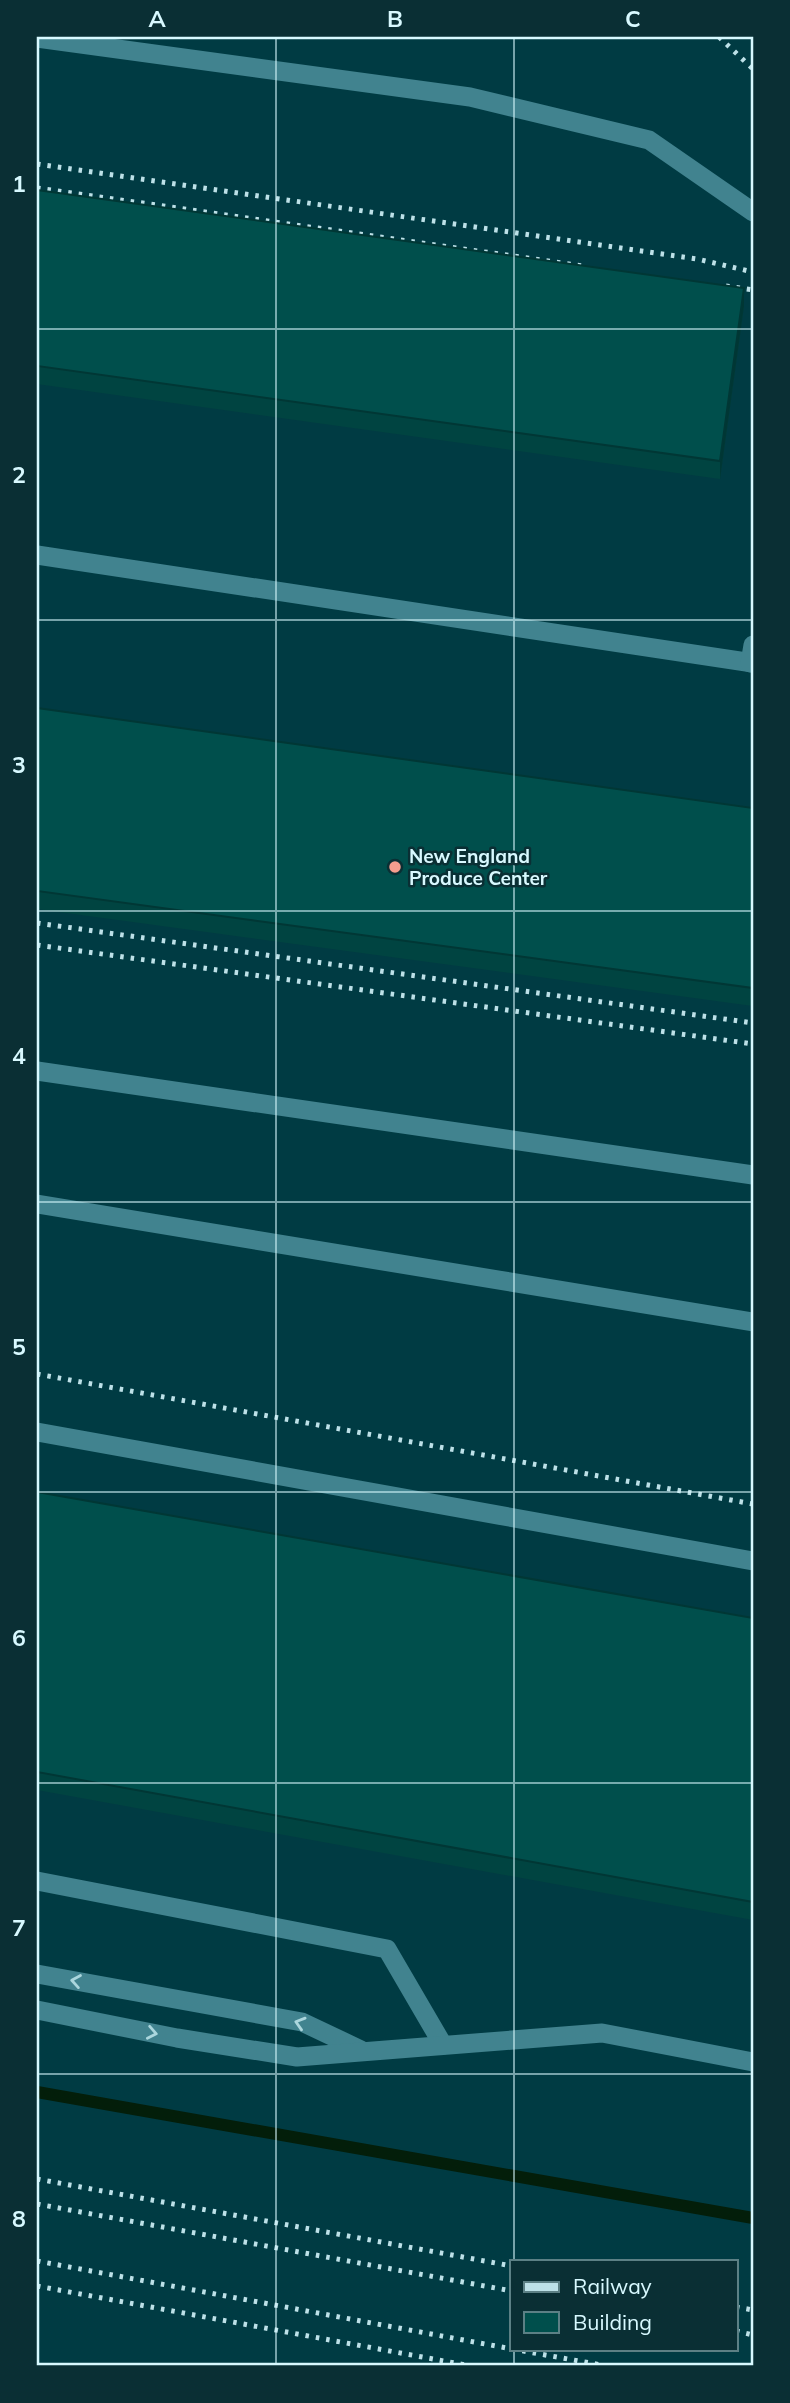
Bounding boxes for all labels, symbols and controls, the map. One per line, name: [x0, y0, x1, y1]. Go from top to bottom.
text: A: [148, 4, 166, 33]
text: B: [387, 4, 403, 33]
text: C: [625, 4, 641, 33]
text: 1: [12, 169, 26, 198]
text: 2: [12, 460, 26, 489]
text: 3: [12, 750, 26, 779]
place label: New England Produce Center: [409, 844, 548, 890]
marker: New England Produce Center: [387, 859, 403, 875]
text: 4: [12, 1041, 26, 1070]
text: 5: [12, 1332, 26, 1361]
text: 6: [12, 1623, 26, 1652]
text: 7: [12, 1913, 26, 1942]
one-way arrow: [70, 1974, 82, 1989]
one-way arrow: [294, 2016, 306, 2031]
one-way arrow: [146, 2024, 158, 2039]
text: 8: [12, 2204, 26, 2233]
legend: [510, 2260, 738, 2350]
text: Railway: [573, 2273, 652, 2299]
text: Building: [573, 2309, 652, 2335]

